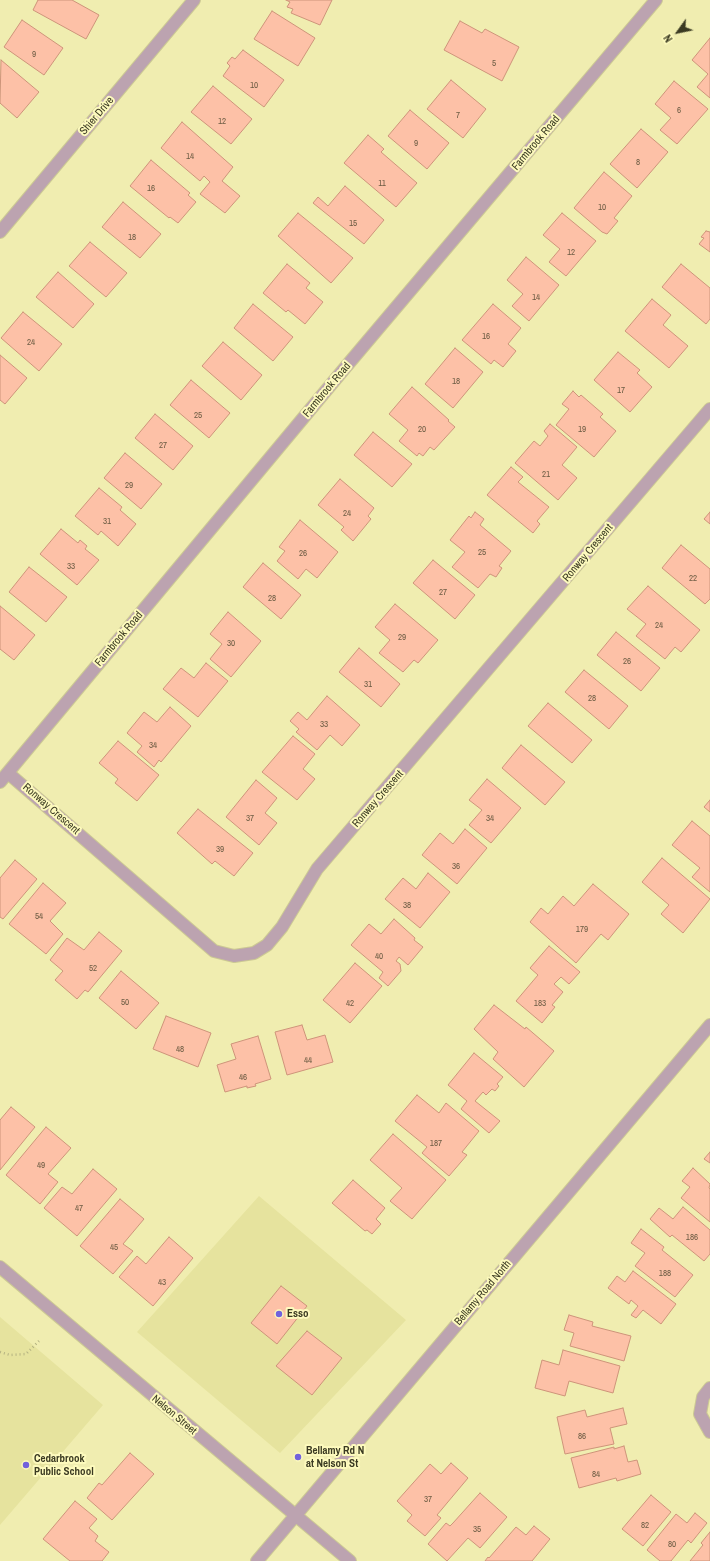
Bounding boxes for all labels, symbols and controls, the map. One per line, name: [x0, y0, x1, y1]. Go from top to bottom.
north arrow: [658, 12, 698, 52]
text: N: [660, 32, 676, 45]
house number: 9: [32, 50, 36, 60]
house number: 5: [492, 59, 496, 69]
house number: 10: [250, 81, 258, 91]
street label: Shier Drive: [77, 94, 117, 138]
house number: 6: [677, 106, 681, 116]
house number: 7: [456, 111, 460, 121]
street label: Farmbrook Road: [509, 113, 563, 173]
house number: 12: [218, 117, 226, 127]
house number: 9: [414, 139, 418, 149]
house number: 14: [186, 152, 194, 162]
house number: 8: [636, 158, 640, 168]
house number: 11: [378, 179, 386, 189]
house number: 16: [147, 184, 155, 194]
house number: 10: [598, 203, 606, 213]
house number: 15: [349, 219, 357, 229]
house number: 18: [128, 233, 136, 243]
house number: 12: [567, 248, 575, 258]
house number: 14: [532, 293, 540, 303]
house number: 16: [482, 332, 490, 342]
house number: 24: [27, 338, 35, 348]
street label: Farmbrook Road: [300, 360, 354, 420]
house number: 18: [452, 377, 460, 387]
house number: 17: [617, 386, 625, 396]
house number: 25: [194, 411, 202, 421]
house number: 20: [418, 425, 426, 435]
house number: 19: [578, 425, 586, 435]
house number: 27: [159, 441, 167, 451]
house number: 21: [542, 470, 550, 480]
house number: 29: [125, 481, 133, 491]
house number: 24: [343, 509, 351, 519]
house number: 31: [103, 517, 111, 527]
street label: Ronway Crescent: [560, 521, 616, 585]
house number: 25: [478, 548, 486, 558]
house number: 26: [299, 549, 307, 559]
house number: 33: [67, 562, 75, 572]
house number: 22: [689, 574, 697, 584]
house number: 27: [439, 588, 447, 598]
house number: 28: [268, 594, 276, 604]
street label: Farmbrook Road: [92, 609, 146, 669]
house number: 24: [655, 621, 663, 631]
house number: 29: [398, 633, 406, 643]
house number: 30: [227, 639, 235, 649]
house number: 26: [623, 657, 631, 667]
house number: 31: [364, 680, 372, 690]
house number: 28: [588, 694, 596, 704]
house number: 33: [320, 720, 328, 730]
house number: 34: [149, 741, 157, 751]
street label: Ronway Crescent: [350, 768, 406, 830]
street label: Ronway Crescent: [20, 781, 82, 837]
house number: 37: [246, 814, 254, 824]
house number: 34: [486, 814, 494, 824]
house number: 39: [216, 845, 224, 855]
house number: 36: [452, 862, 460, 872]
house number: 38: [403, 901, 411, 911]
house number: 54: [35, 912, 43, 922]
house number: 179: [576, 925, 588, 935]
house number: 40: [375, 952, 383, 962]
house number: 52: [89, 964, 97, 974]
house number: 50: [121, 998, 129, 1008]
house number: 42: [346, 999, 354, 1009]
house number: 183: [534, 999, 546, 1009]
house number: 48: [176, 1045, 184, 1055]
house number: 44: [304, 1056, 312, 1066]
house number: 46: [239, 1073, 247, 1083]
house number: 187: [430, 1139, 442, 1149]
house number: 49: [37, 1161, 45, 1171]
house number: 47: [75, 1204, 83, 1214]
house number: 186: [686, 1233, 698, 1243]
house number: 45: [110, 1243, 118, 1253]
street label: Bellamy Road North: [452, 1258, 514, 1328]
house number: 188: [659, 1269, 671, 1279]
house number: 43: [158, 1278, 166, 1288]
place label: Esso: [287, 1307, 309, 1321]
marker: Esso: [274, 1309, 284, 1319]
street label: Nelson Street: [149, 1392, 199, 1438]
house number: 86: [578, 1432, 586, 1442]
place label: Bellamy Rd N at Nelson St: [306, 1444, 364, 1470]
place label: Cedarbrook Public School: [34, 1452, 94, 1478]
marker: Bellamy Rd N at Nelson St: [293, 1452, 303, 1462]
marker: Cedarbrook Public School: [21, 1460, 31, 1470]
house number: 84: [592, 1470, 600, 1480]
house number: 37: [424, 1495, 432, 1505]
house number: 82: [641, 1521, 649, 1531]
house number: 35: [473, 1525, 481, 1535]
house number: 80: [668, 1540, 676, 1550]

